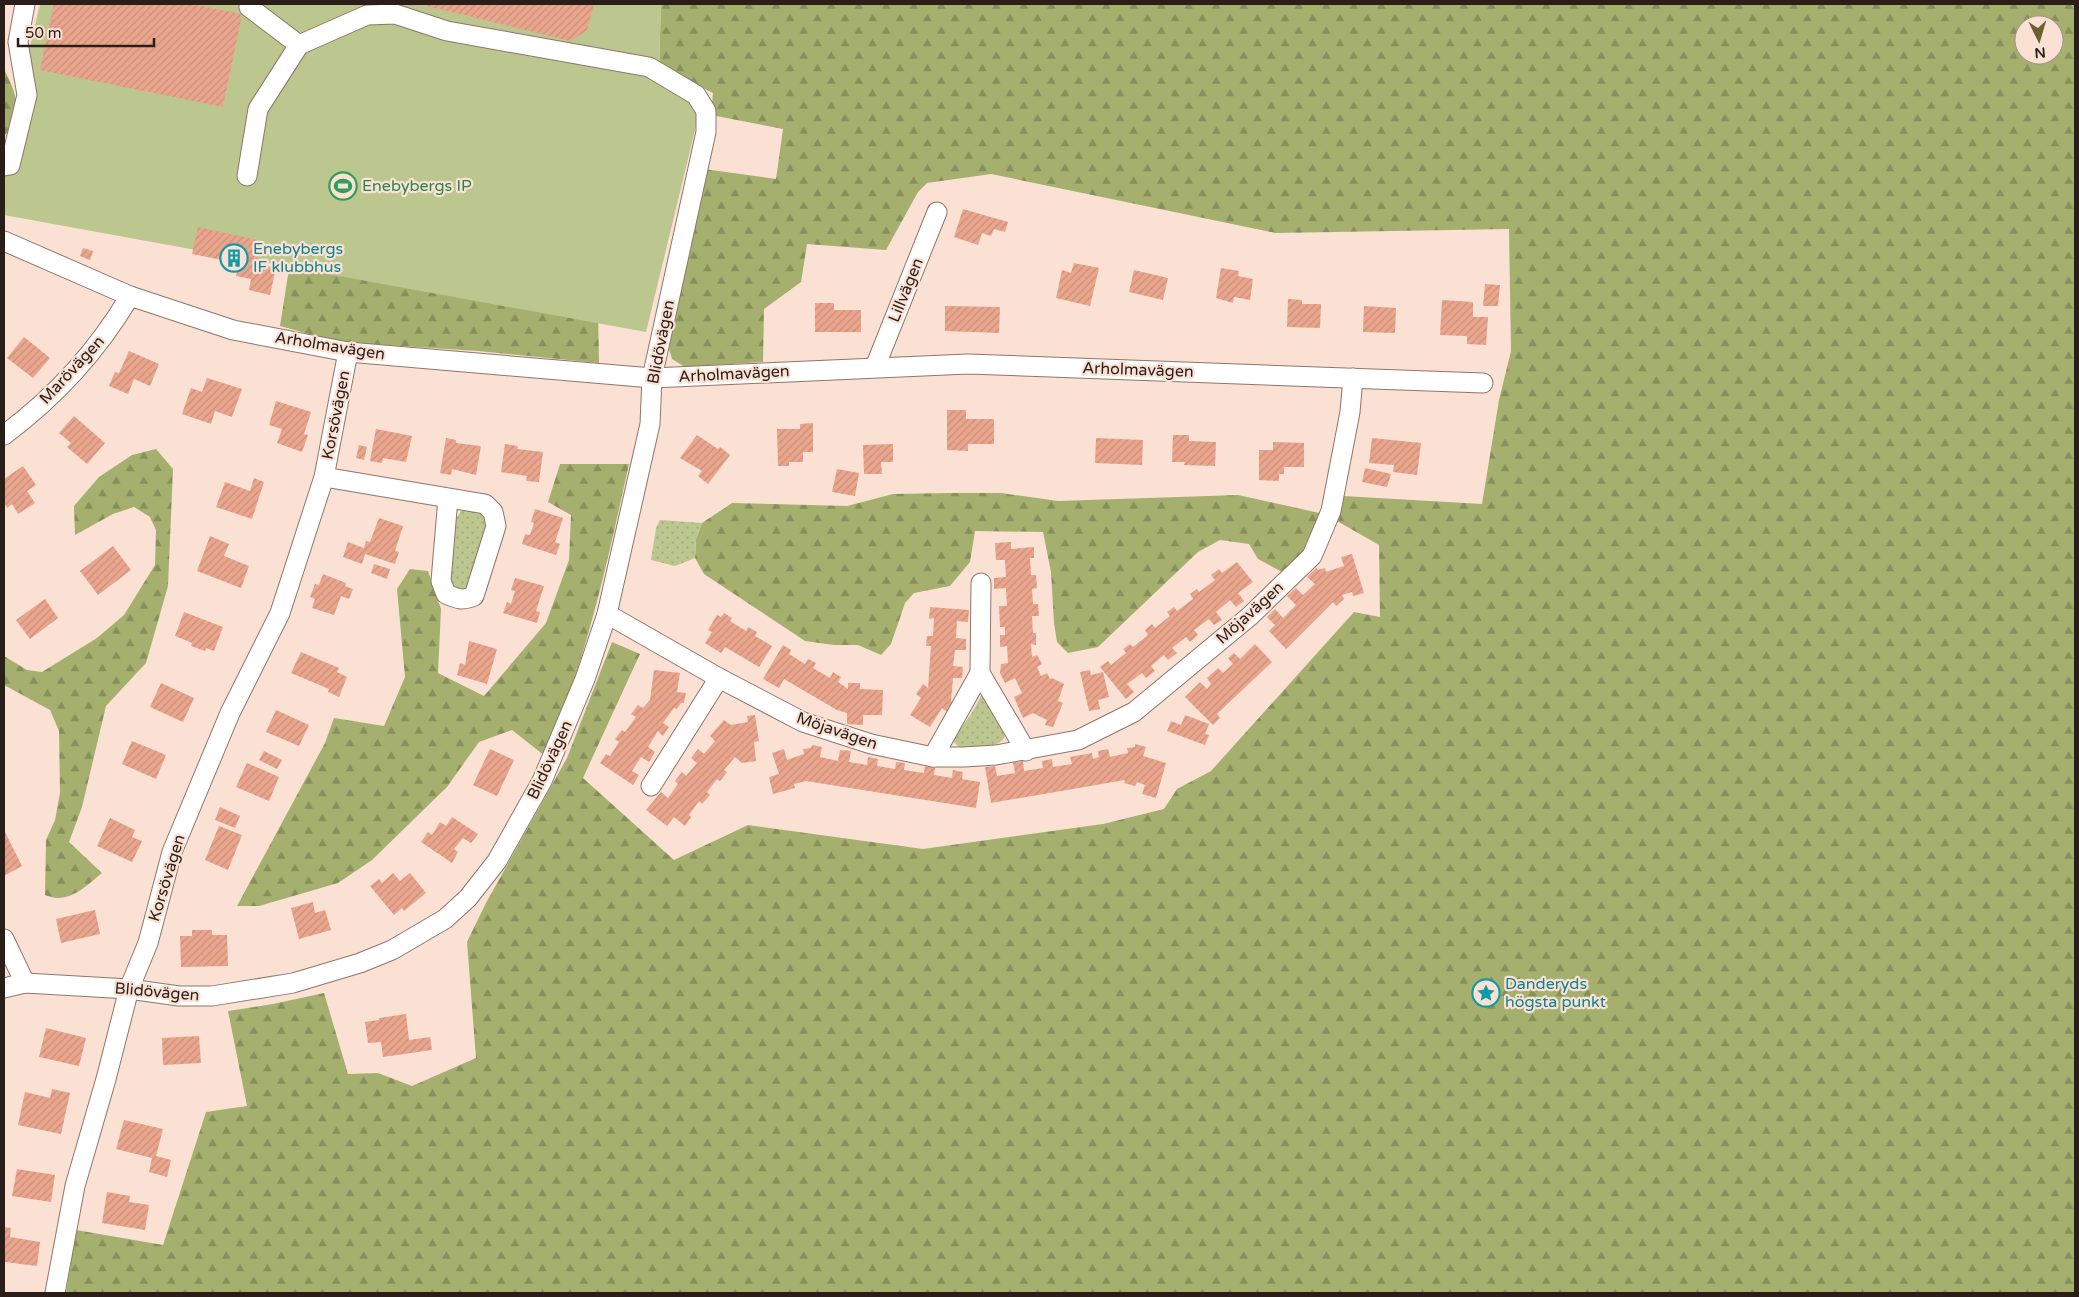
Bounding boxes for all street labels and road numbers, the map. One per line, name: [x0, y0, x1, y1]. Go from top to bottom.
street label: Lillvägen: [884, 255, 928, 325]
street label: Blidövägen: [643, 298, 679, 386]
street label: Arholmavägen: [274, 327, 386, 365]
street label: Marövägen: [35, 332, 109, 408]
street label: Arholmavägen: [1082, 358, 1194, 382]
street label: Arholmavägen: [678, 361, 790, 387]
street label: Korsövägen: [318, 369, 354, 461]
street label: Möjavägen: [1212, 577, 1288, 649]
street label: Möjavägen: [794, 708, 880, 754]
street label: Blidövägen: [523, 717, 577, 803]
street label: Korsövägen: [144, 832, 190, 924]
street label: Blidövägen: [114, 978, 200, 1006]

